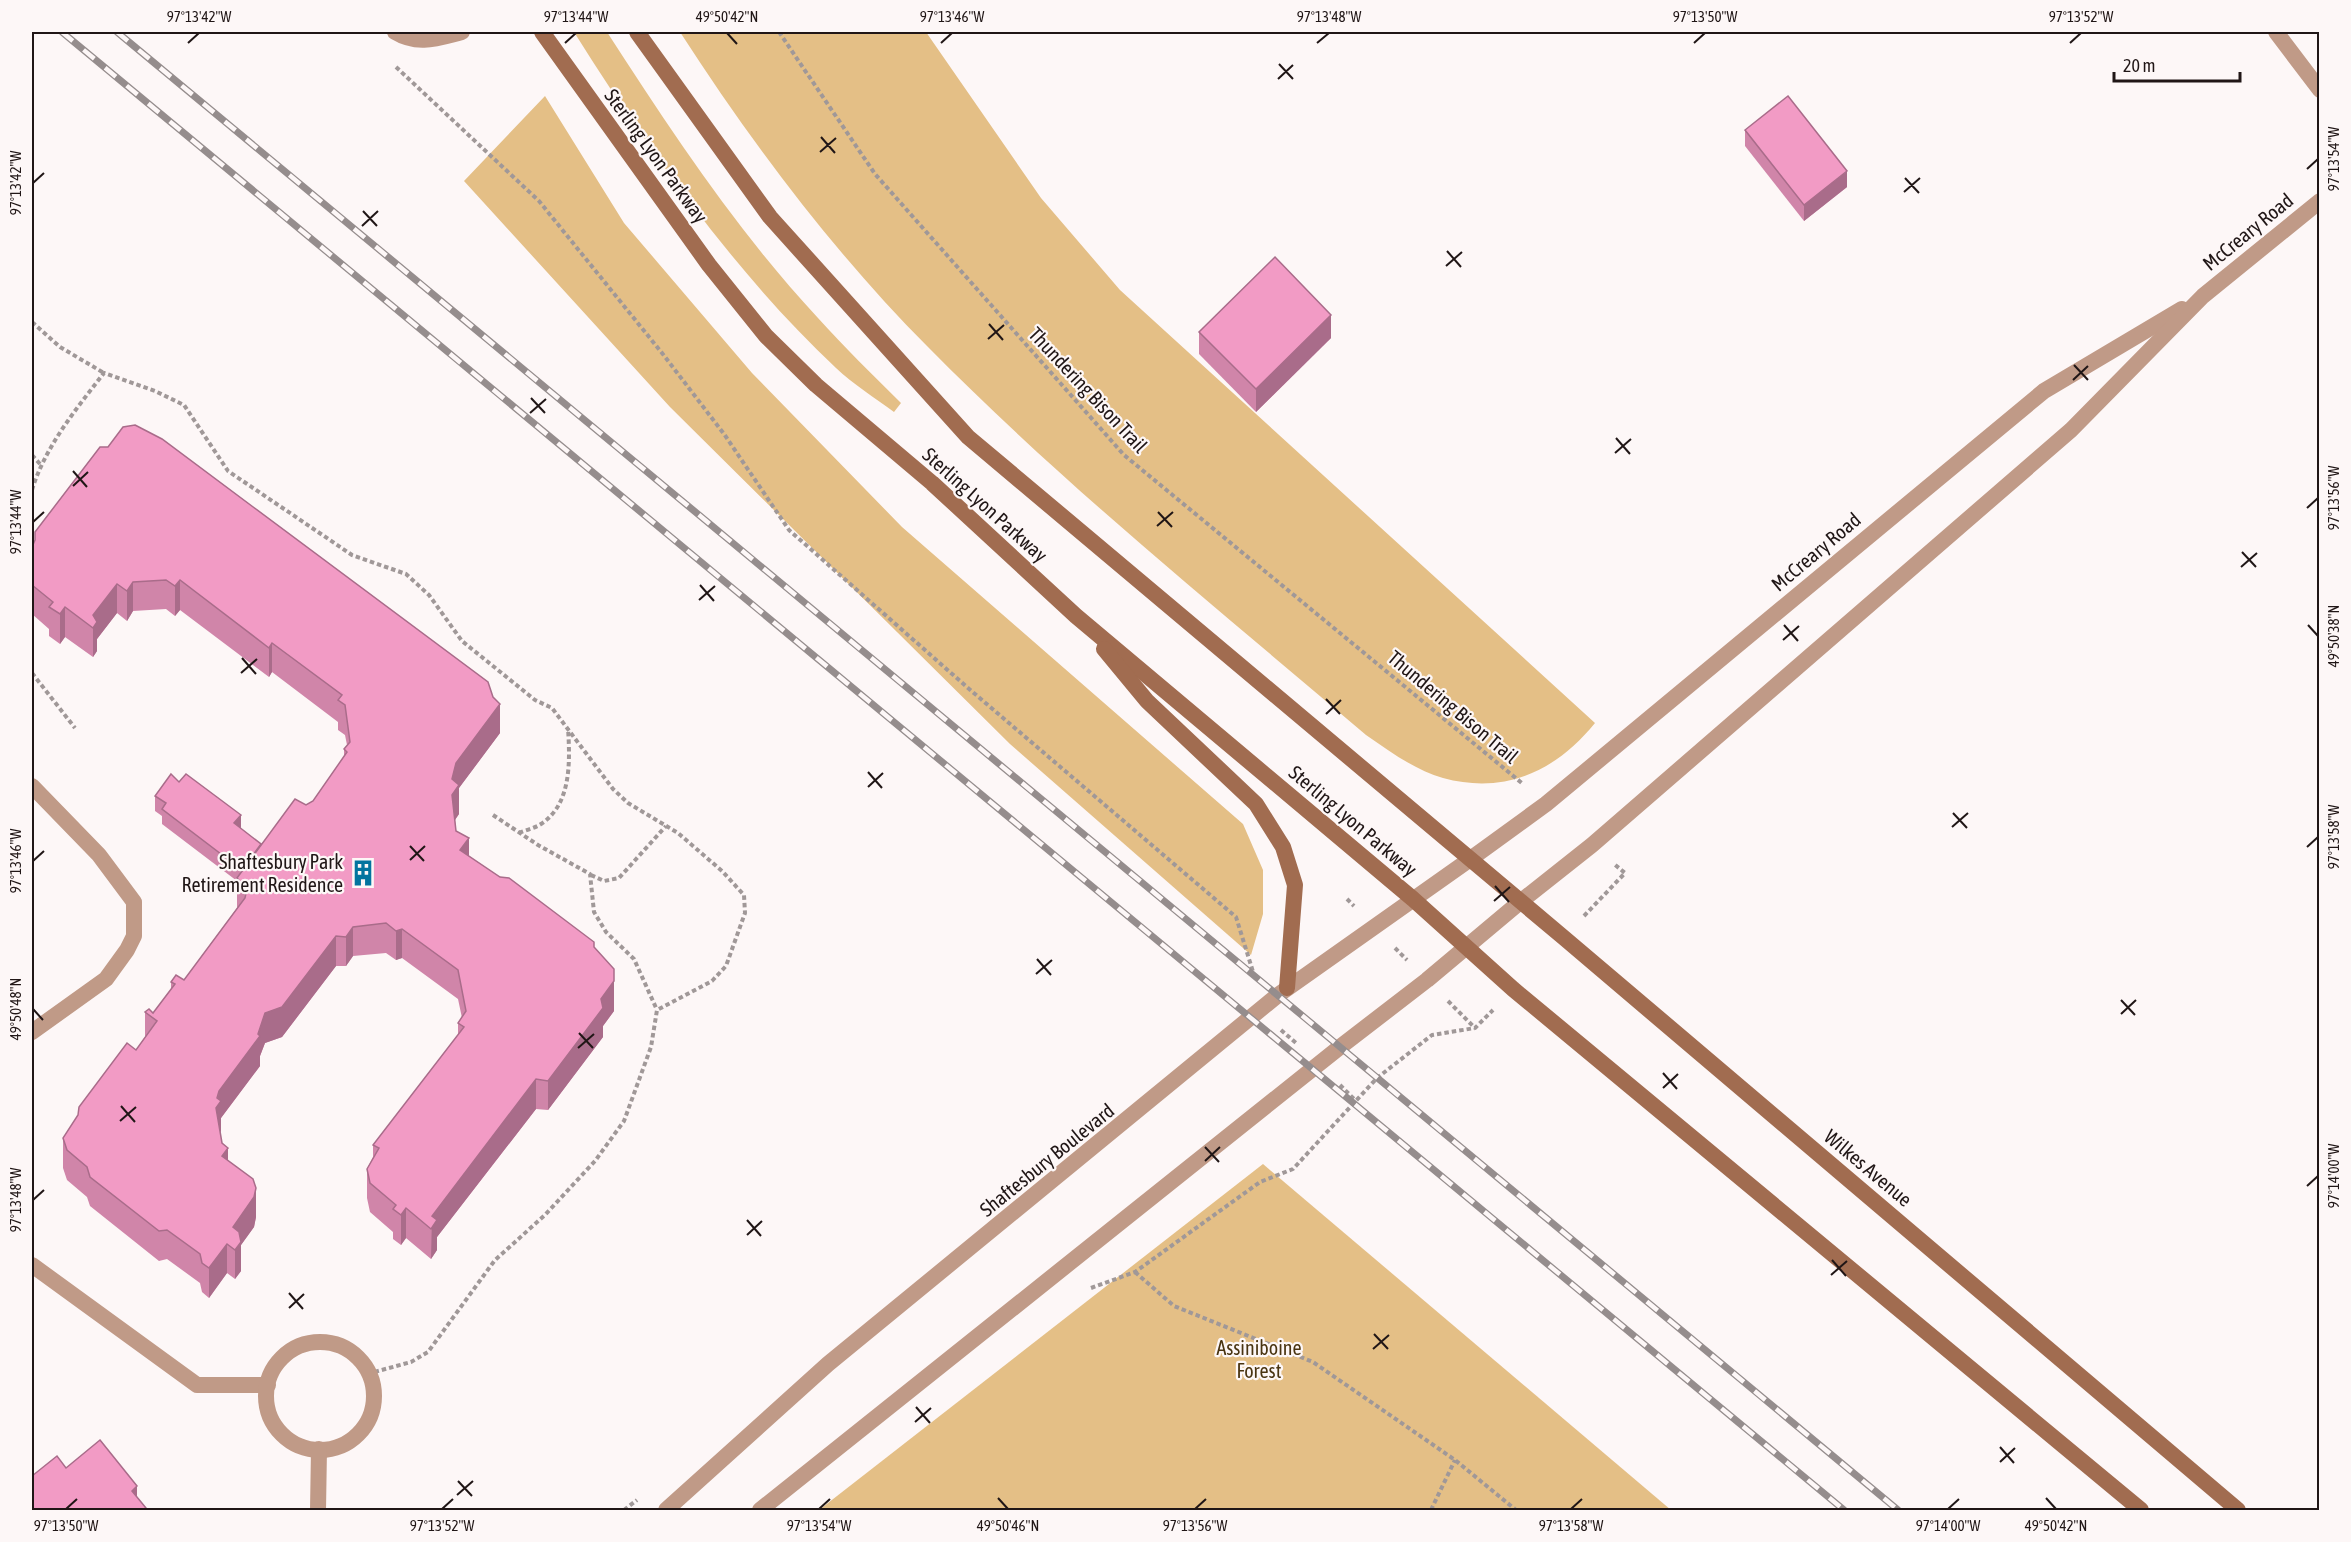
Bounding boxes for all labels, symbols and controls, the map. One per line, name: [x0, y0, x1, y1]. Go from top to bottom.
text: 97°13'42"W: [167, 8, 231, 25]
text: 97°13'44"W: [544, 8, 608, 25]
text: 49°50'42"N: [696, 8, 758, 25]
text: 97°13'46"W: [920, 8, 984, 25]
text: 97°13'48"W: [1297, 8, 1361, 25]
text: 97°13'50"W: [1673, 8, 1737, 25]
text: 97°13'52"W: [2049, 8, 2113, 25]
scale bar: [2114, 45, 2240, 83]
text: 20 m: [2123, 55, 2155, 76]
street label: Sterling Lyon Parkway: [600, 84, 713, 227]
text: 97°13'54"W: [2325, 127, 2342, 191]
text: 97°13'42"W: [7, 151, 24, 215]
street label: McCreary Road: [2198, 188, 2297, 275]
street label: Thundering Bison Trail: [1024, 322, 1153, 458]
street label: Sterling Lyon Parkway: [918, 443, 1052, 567]
text: 97°13'56"W: [2325, 466, 2342, 530]
text: 97°13'44"W: [7, 490, 24, 554]
street label: McCreary Road: [1766, 508, 1865, 596]
text: 49°50'38"N: [2325, 605, 2342, 667]
street label: Thundering Bison Trail: [1384, 645, 1524, 768]
street label: Sterling Lyon Parkway: [1285, 761, 1422, 881]
text: 97°13'58"W: [2325, 805, 2342, 869]
text: 97°13'46"W: [7, 829, 24, 893]
place label: Shaftesbury Park Retirement Residence: [181, 850, 343, 896]
building icon: Shaftesbury Park Retirement Residence: [348, 858, 378, 888]
text: 49°50'48"N: [7, 978, 24, 1040]
street label: Shaftesbury Boulevard: [975, 1098, 1118, 1221]
street label: Wilkes Avenue: [1820, 1124, 1917, 1211]
text: 97°14'00"W: [2325, 1144, 2342, 1208]
text: 97°13'48"W: [7, 1168, 24, 1232]
park label: Assiniboine Forest: [1216, 1336, 1302, 1382]
text: 97°13'50"W: [34, 1517, 98, 1534]
text: 97°13'52"W: [410, 1517, 474, 1534]
text: 97°13'54"W: [787, 1517, 851, 1534]
text: 49°50'46"N: [977, 1517, 1039, 1534]
text: 97°13'56"W: [1163, 1517, 1227, 1534]
text: 97°13'58"W: [1539, 1517, 1603, 1534]
text: 97°14'00"W: [1916, 1517, 1980, 1534]
text: 49°50'42"N: [2025, 1517, 2087, 1534]

